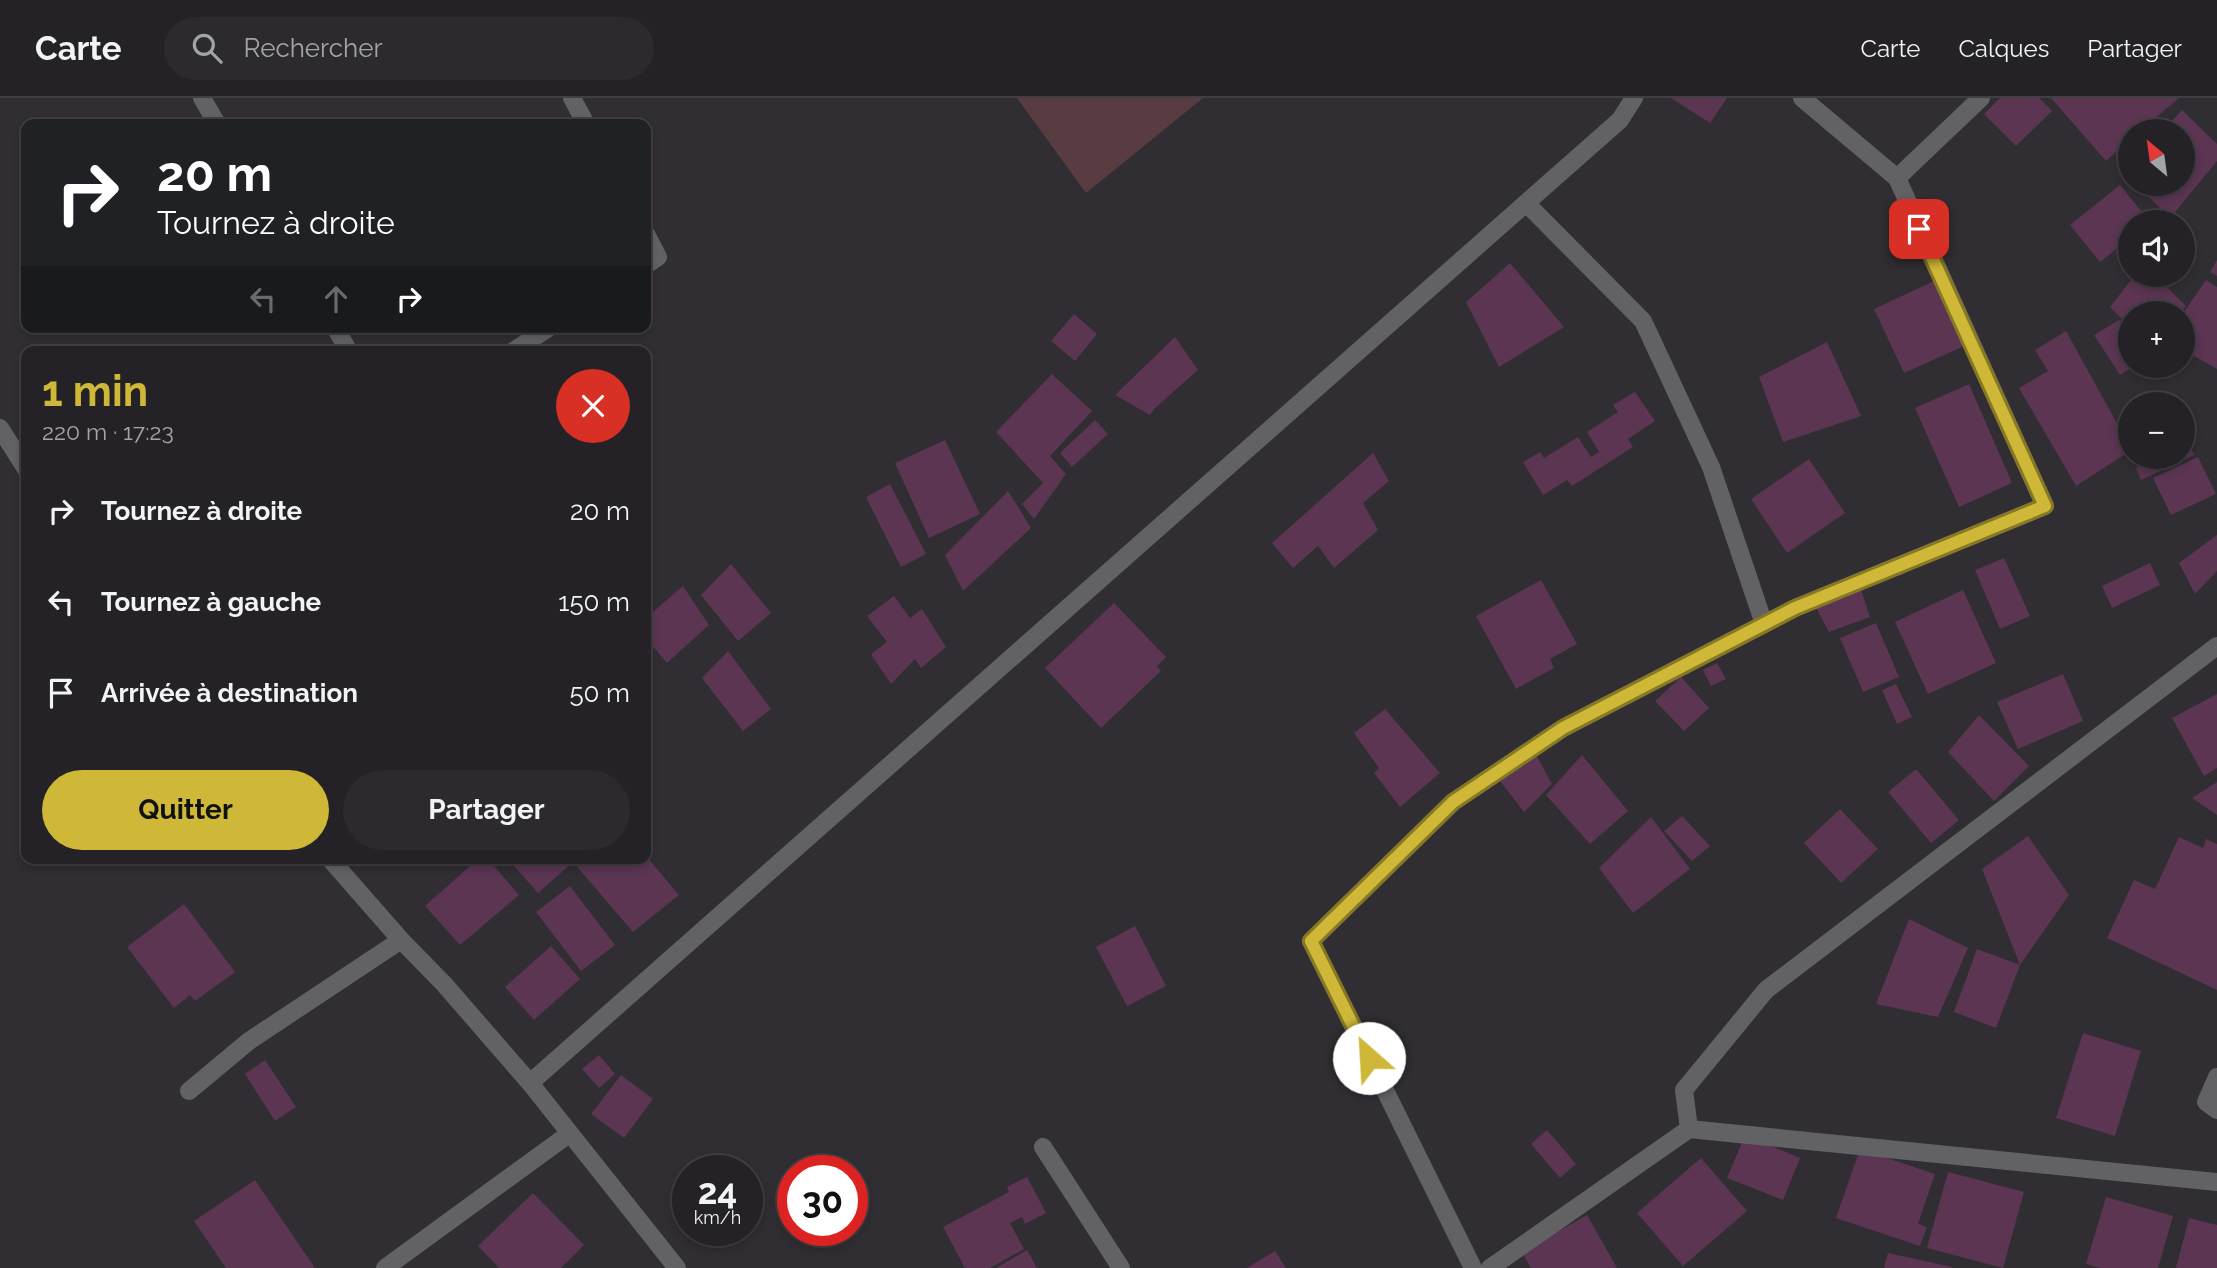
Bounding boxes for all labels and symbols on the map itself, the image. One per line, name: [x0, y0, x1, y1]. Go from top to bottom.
north arrow: [2118, 119, 2194, 196]
pin: [1889, 199, 1949, 259]
position arrow: [1332, 1021, 1406, 1095]
speed limit sign: 30: [777, 1155, 868, 1246]

